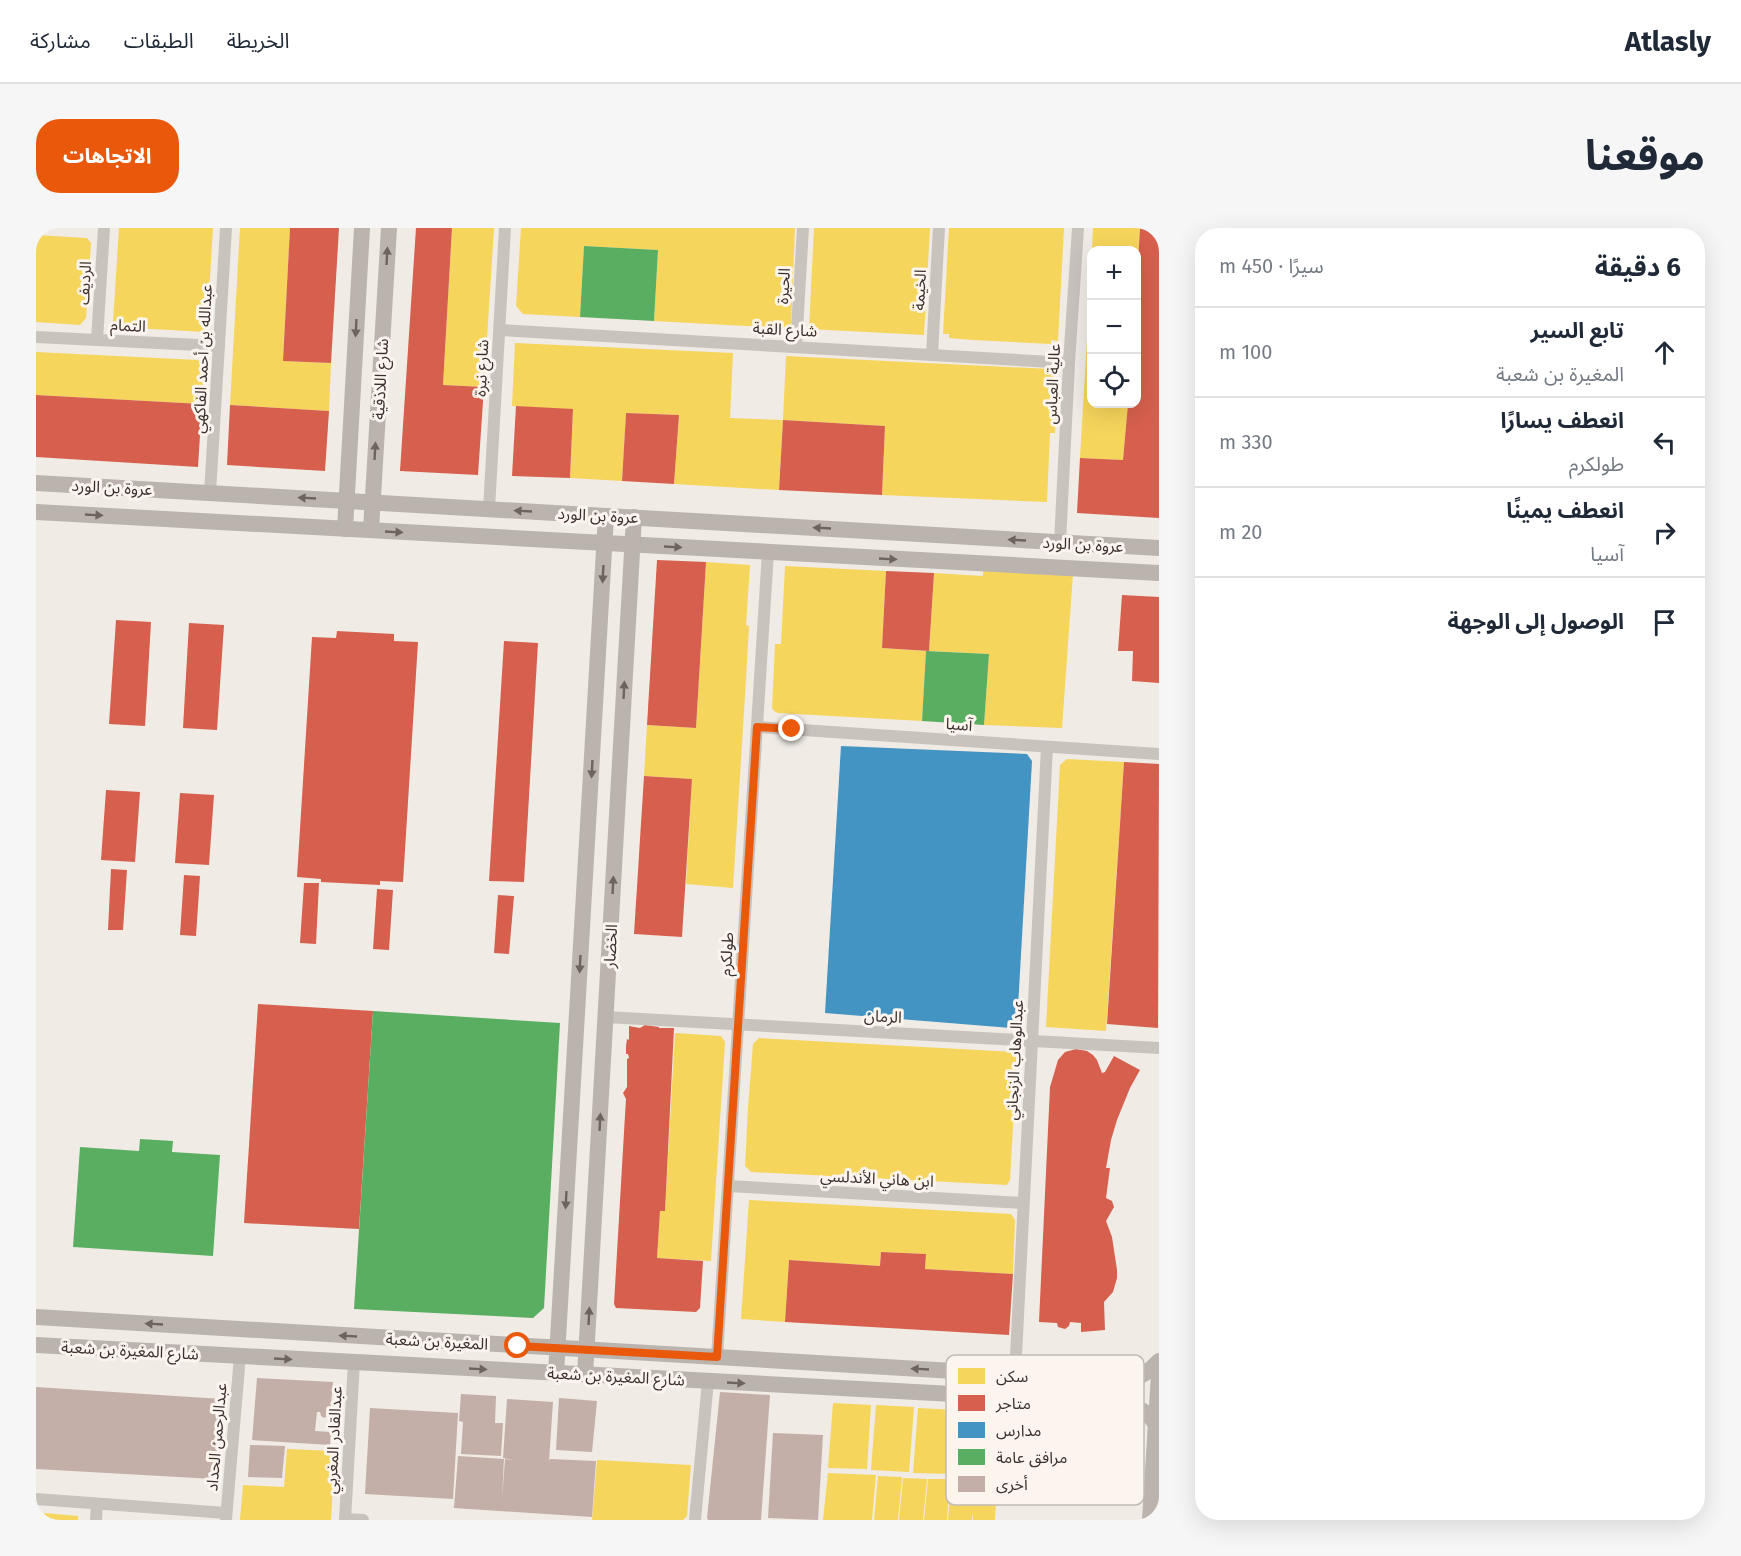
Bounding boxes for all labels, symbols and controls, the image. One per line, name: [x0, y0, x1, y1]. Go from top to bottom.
text: Atlasly: [1625, 25, 1711, 58]
text: مشاركة: [30, 28, 91, 54]
text: الطبقات: [124, 28, 194, 54]
text: الخريطة: [227, 28, 290, 54]
button: الاتجاهات: [36, 119, 179, 193]
text: موقعنا: [1585, 131, 1705, 181]
map controls: [1087, 246, 1141, 408]
button: +: [1087, 246, 1141, 300]
one-way arrow: [382, 247, 391, 266]
text: 6 دقيقة: [1595, 252, 1681, 283]
text: سيرًا · 450 m: [1219, 254, 1324, 278]
street label: الرديف: [74, 261, 95, 305]
street label: الحيرة: [773, 267, 794, 305]
street label: الخيمة: [909, 269, 930, 311]
street label: عبدالله بن أحمد الفاكهي: [189, 284, 219, 434]
button: −: [1087, 300, 1141, 354]
street label: التمام: [110, 315, 146, 339]
text: تابع السير: [1531, 317, 1624, 344]
street label: شارع القبة: [752, 318, 818, 344]
one-way arrow: [352, 319, 361, 338]
icon: ahead: [1648, 336, 1681, 369]
street label: شارع اللاذقية: [369, 338, 395, 420]
street label: شارع نبرة: [471, 339, 495, 397]
text: 100 m: [1219, 340, 1272, 364]
street label: عالية العباس: [1041, 343, 1064, 425]
button: locate: [1087, 354, 1141, 408]
text: المغيرة بن شعبة: [1496, 362, 1624, 386]
text: انعطف يسارًا: [1501, 407, 1624, 434]
icon: left: [1648, 426, 1681, 459]
text: 330 m: [1219, 430, 1273, 454]
one-way arrow: [371, 441, 380, 460]
text: طولكرم: [1569, 452, 1624, 476]
street label: عروة بن الورد: [71, 476, 153, 499]
one-way arrow: [297, 494, 316, 503]
text: انعطف يمينًا: [1506, 497, 1624, 524]
street label: عروة بن الورد: [557, 504, 639, 527]
one-way arrow: [513, 506, 532, 516]
one-way arrow: [85, 511, 104, 520]
icon: right: [1648, 516, 1681, 549]
text: 20 m: [1219, 520, 1263, 544]
one-way arrow: [813, 524, 832, 533]
one-way arrow: [384, 527, 403, 536]
street label: عروة بن الورد: [1042, 533, 1124, 556]
one-way arrow: [1007, 535, 1026, 544]
one-way arrow: [663, 542, 682, 551]
text: آسيا: [1590, 542, 1624, 566]
one-way arrow: [879, 554, 898, 563]
one-way arrow: [598, 565, 608, 584]
icon: arrive: [1648, 606, 1681, 639]
text: الوصول إلى الوجهة: [1447, 608, 1624, 635]
one-way arrow: [620, 681, 629, 700]
street label: آسيا: [945, 714, 974, 735]
route end: [778, 715, 804, 741]
one-way arrow: [587, 760, 596, 779]
one-way arrow: [609, 875, 618, 894]
street label: الخضار: [600, 924, 621, 969]
street label: طولكرم: [715, 931, 741, 977]
one-way arrow: [576, 954, 585, 973]
street label: عبدالوهاب الزنجاني: [1002, 999, 1030, 1121]
street label: الرمان: [864, 1006, 902, 1027]
one-way arrow: [595, 1112, 605, 1131]
street label: ابن هاني الأندلسي: [820, 1166, 934, 1194]
one-way arrow: [562, 1191, 571, 1210]
one-way arrow: [584, 1307, 593, 1326]
one-way arrow: [144, 1319, 163, 1329]
street label: المغيرة بن شعبة: [385, 1329, 489, 1354]
one-way arrow: [339, 1331, 358, 1340]
route start: [504, 1332, 530, 1358]
street label: شارع المغيرة بن شعبة: [61, 1337, 199, 1367]
one-way arrow: [274, 1354, 293, 1363]
legend: [946, 1355, 1144, 1505]
street label: شارع المغيرة بن شعبة: [547, 1363, 685, 1393]
one-way arrow: [468, 1364, 487, 1373]
one-way arrow: [911, 1365, 930, 1374]
text: سكن: [996, 1367, 1028, 1386]
one-way arrow: [726, 1378, 745, 1387]
street label: عبدالرحمن الحداد: [202, 1382, 231, 1492]
street label: عبدالقادر المغربي: [321, 1386, 349, 1495]
text: متاجر: [995, 1394, 1031, 1413]
text: مدارس: [996, 1421, 1041, 1440]
text: مرافق عامة: [996, 1448, 1067, 1468]
text: أخرى: [996, 1475, 1028, 1494]

